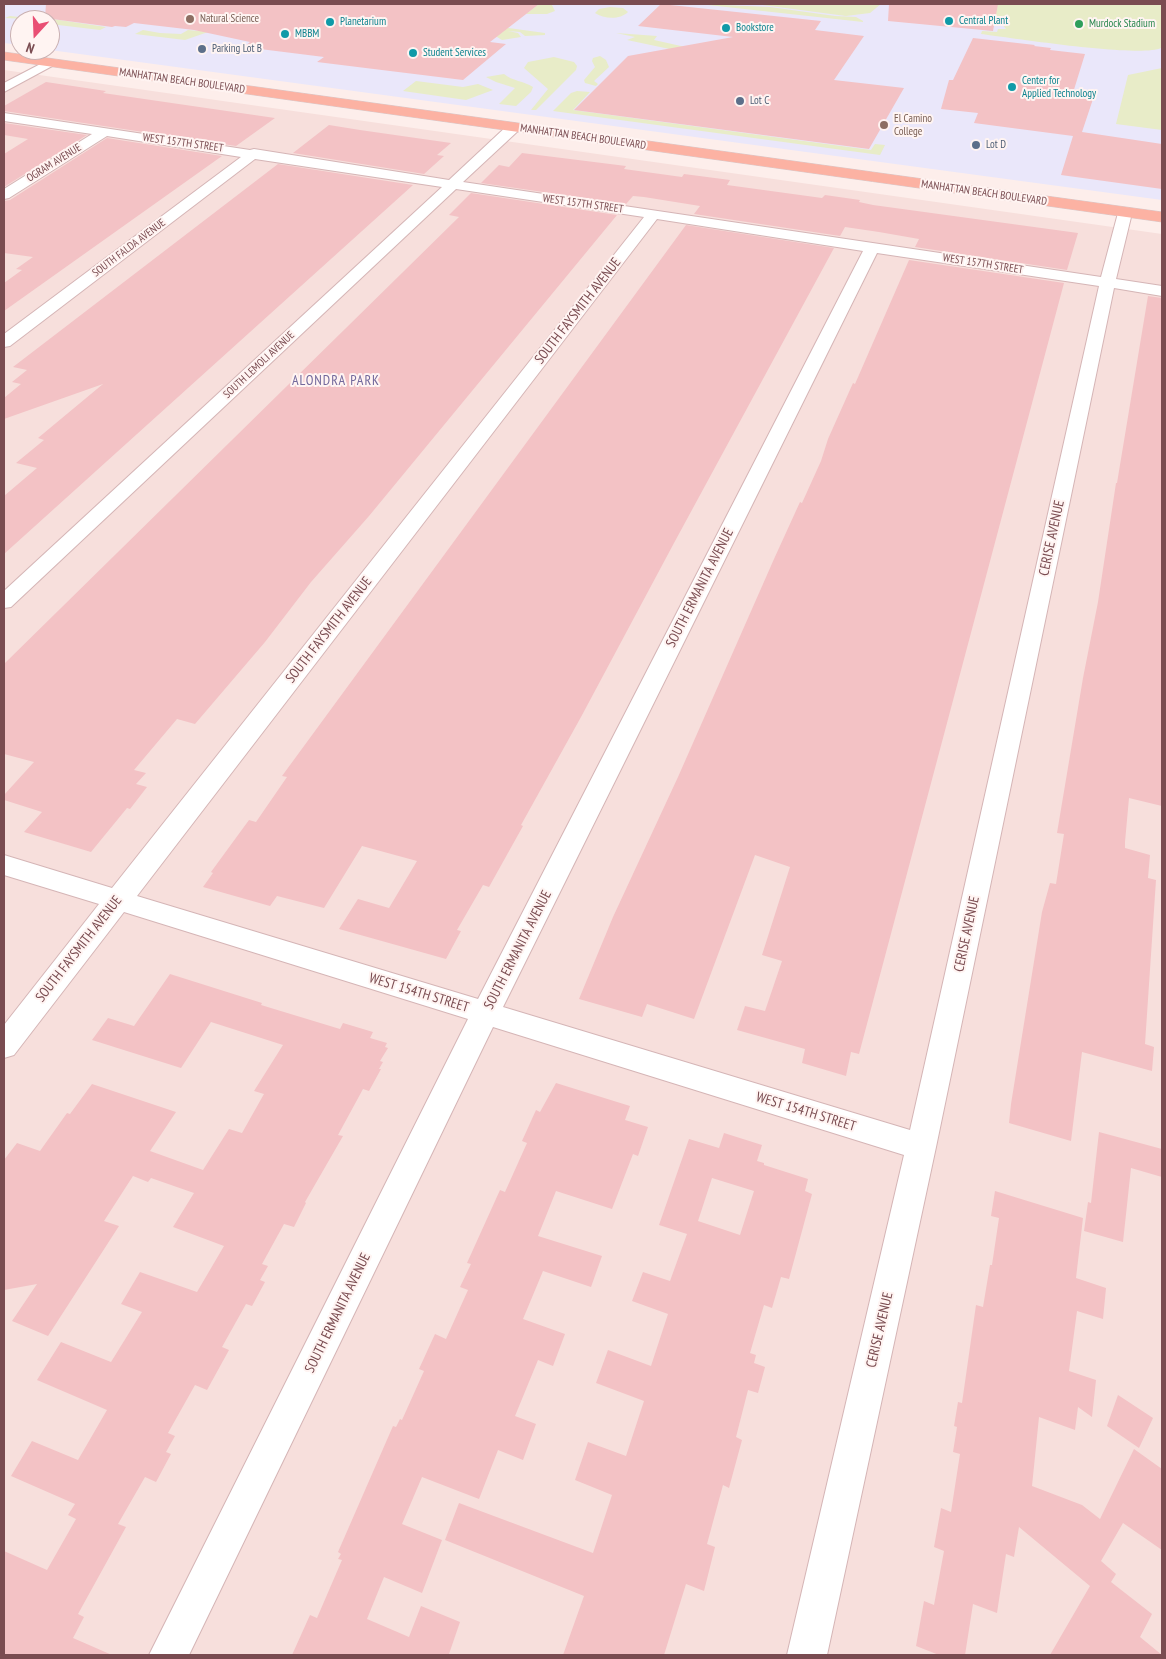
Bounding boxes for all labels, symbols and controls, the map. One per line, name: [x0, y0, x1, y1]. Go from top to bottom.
north arrow: [10, 10, 60, 60]
place label: Natural Science: [200, 12, 259, 26]
marker: Natural Science: [184, 13, 196, 25]
place label: Central Plant: [959, 14, 1008, 28]
place label: Planetarium: [340, 15, 386, 29]
marker: Central Plant: [943, 15, 955, 27]
marker: Planetarium: [324, 16, 336, 28]
place label: Murdock Stadium: [1089, 17, 1155, 31]
marker: Murdock Stadium: [1073, 18, 1085, 30]
place label: Bookstore: [736, 21, 774, 35]
marker: Bookstore: [720, 22, 732, 34]
place label: MBBM: [295, 27, 319, 41]
marker: MBBM: [279, 28, 291, 40]
text: N: [24, 38, 37, 58]
place label: Parking Lot B: [212, 42, 262, 56]
marker: Parking Lot B: [196, 43, 208, 55]
place label: Student Services: [423, 46, 486, 60]
marker: Student Services: [407, 47, 419, 59]
street label: MANHATTAN BEACH BOULEVARD: [118, 66, 246, 96]
place label: Center for Applied Technology: [1022, 74, 1096, 100]
marker: Center for Applied Technology: [1006, 81, 1018, 93]
place label: Lot C: [750, 94, 769, 108]
marker: Lot C: [734, 95, 746, 107]
place label: El Camino College: [894, 112, 932, 138]
marker: El Camino College: [878, 119, 890, 131]
street label: MANHATTAN BEACH BOULEVARD: [519, 122, 647, 152]
street label: WEST 157TH STREET: [142, 131, 224, 155]
place label: Lot D: [986, 138, 1006, 152]
marker: Lot D: [970, 139, 982, 151]
street label: OGRAM AVENUE: [24, 141, 84, 185]
street label: MANHATTAN BEACH BOULEVARD: [920, 178, 1048, 208]
street label: WEST 157TH STREET: [542, 192, 624, 216]
street label: SOUTH FALDA AVENUE: [90, 216, 168, 280]
street label: WEST 157TH STREET: [942, 251, 1024, 277]
street label: SOUTH FAYSMITH AVENUE: [531, 255, 625, 367]
street label: SOUTH LEMOLI AVENUE: [221, 329, 297, 401]
district label: ALONDRA PARK: [290, 373, 382, 389]
street label: CERISE AVENUE: [1036, 499, 1068, 577]
street label: SOUTH ERMANITA AVENUE: [663, 526, 737, 650]
street label: SOUTH FAYSMITH AVENUE: [282, 574, 376, 686]
street label: SOUTH ERMANITA AVENUE: [481, 888, 555, 1012]
street label: SOUTH FAYSMITH AVENUE: [32, 893, 126, 1005]
street label: CERISE AVENUE: [951, 895, 983, 973]
street label: WEST 154TH STREET: [367, 970, 471, 1016]
street label: WEST 154TH STREET: [754, 1089, 858, 1135]
street label: SOUTH ERMANITA AVENUE: [302, 1250, 374, 1376]
street label: CERISE AVENUE: [863, 1291, 897, 1369]

